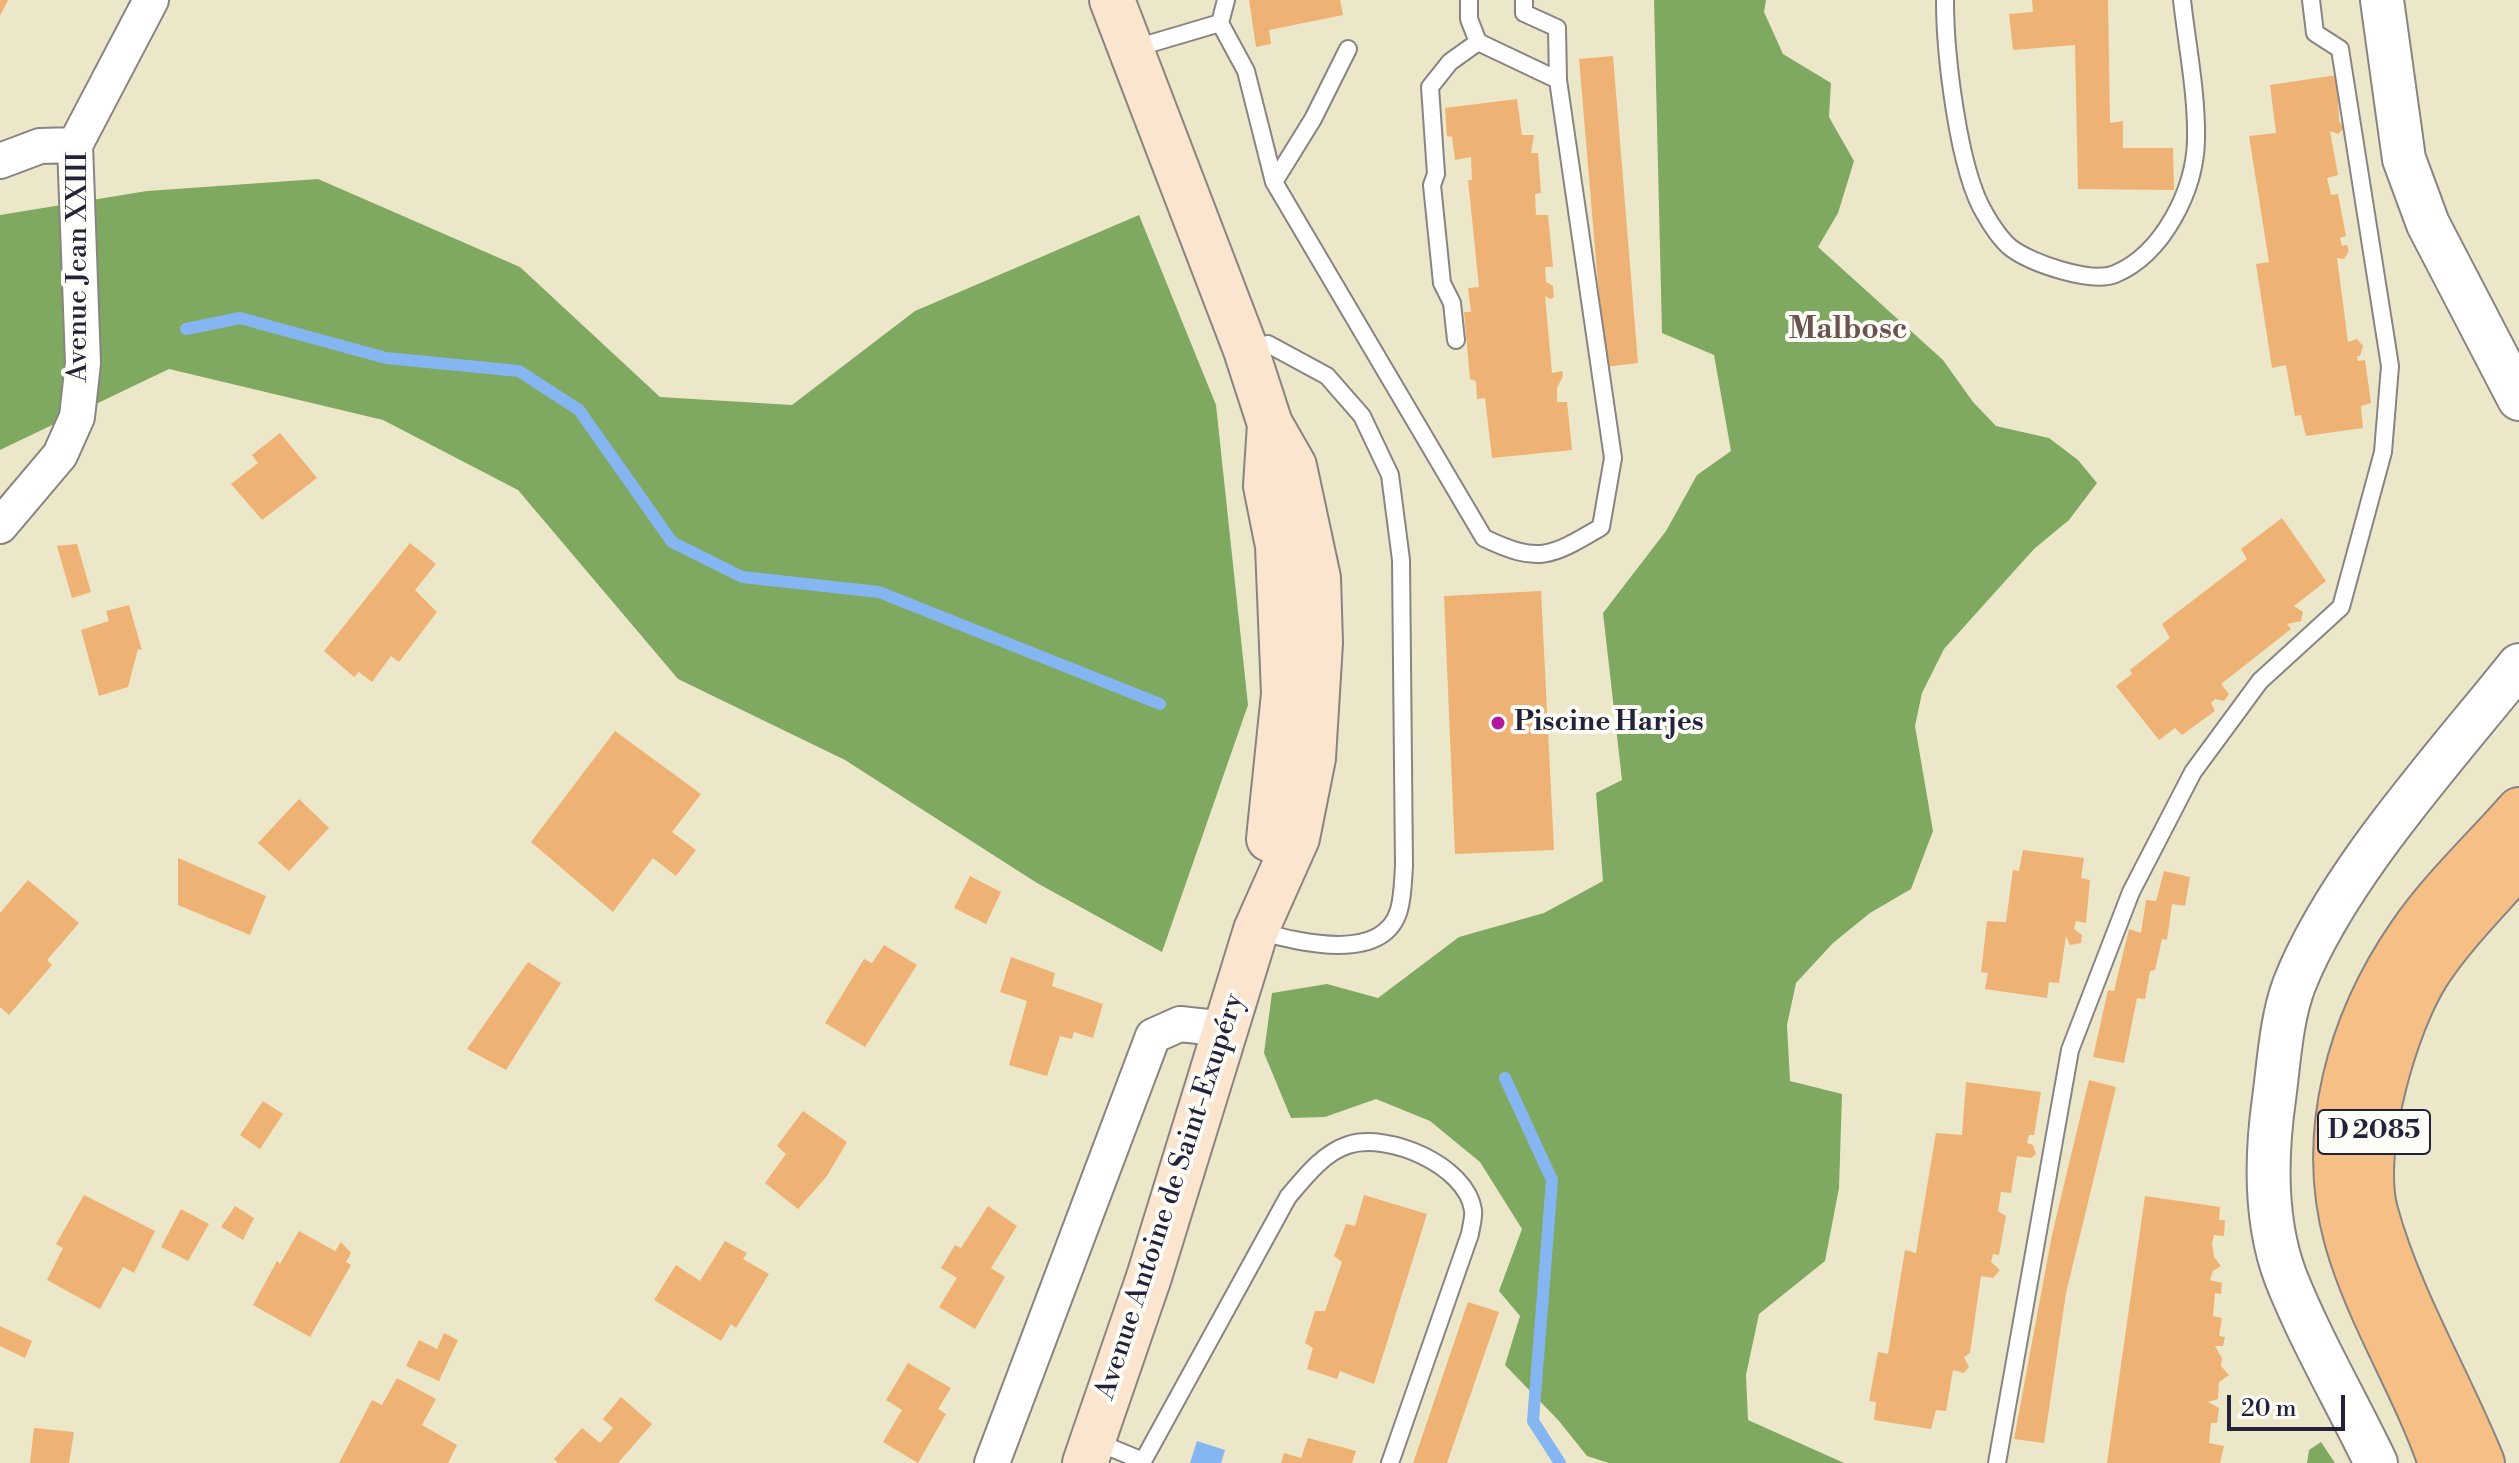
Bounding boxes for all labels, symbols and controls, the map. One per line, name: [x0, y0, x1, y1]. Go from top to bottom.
street label: Avenue Jean XXIII: [62, 152, 96, 382]
district label: Malbosc: [1789, 313, 1907, 349]
place label: Piscine Harjes: [1514, 706, 1704, 740]
marker: Piscine Harjes: [1489, 714, 1507, 732]
street label: Avenue Antoine de Saint-Exupéry: [1089, 990, 1253, 1404]
road number: D 2085: [2318, 1110, 2430, 1154]
scale bar: [2231, 1379, 2349, 1429]
text: 20 m: [2241, 1394, 2297, 1424]

